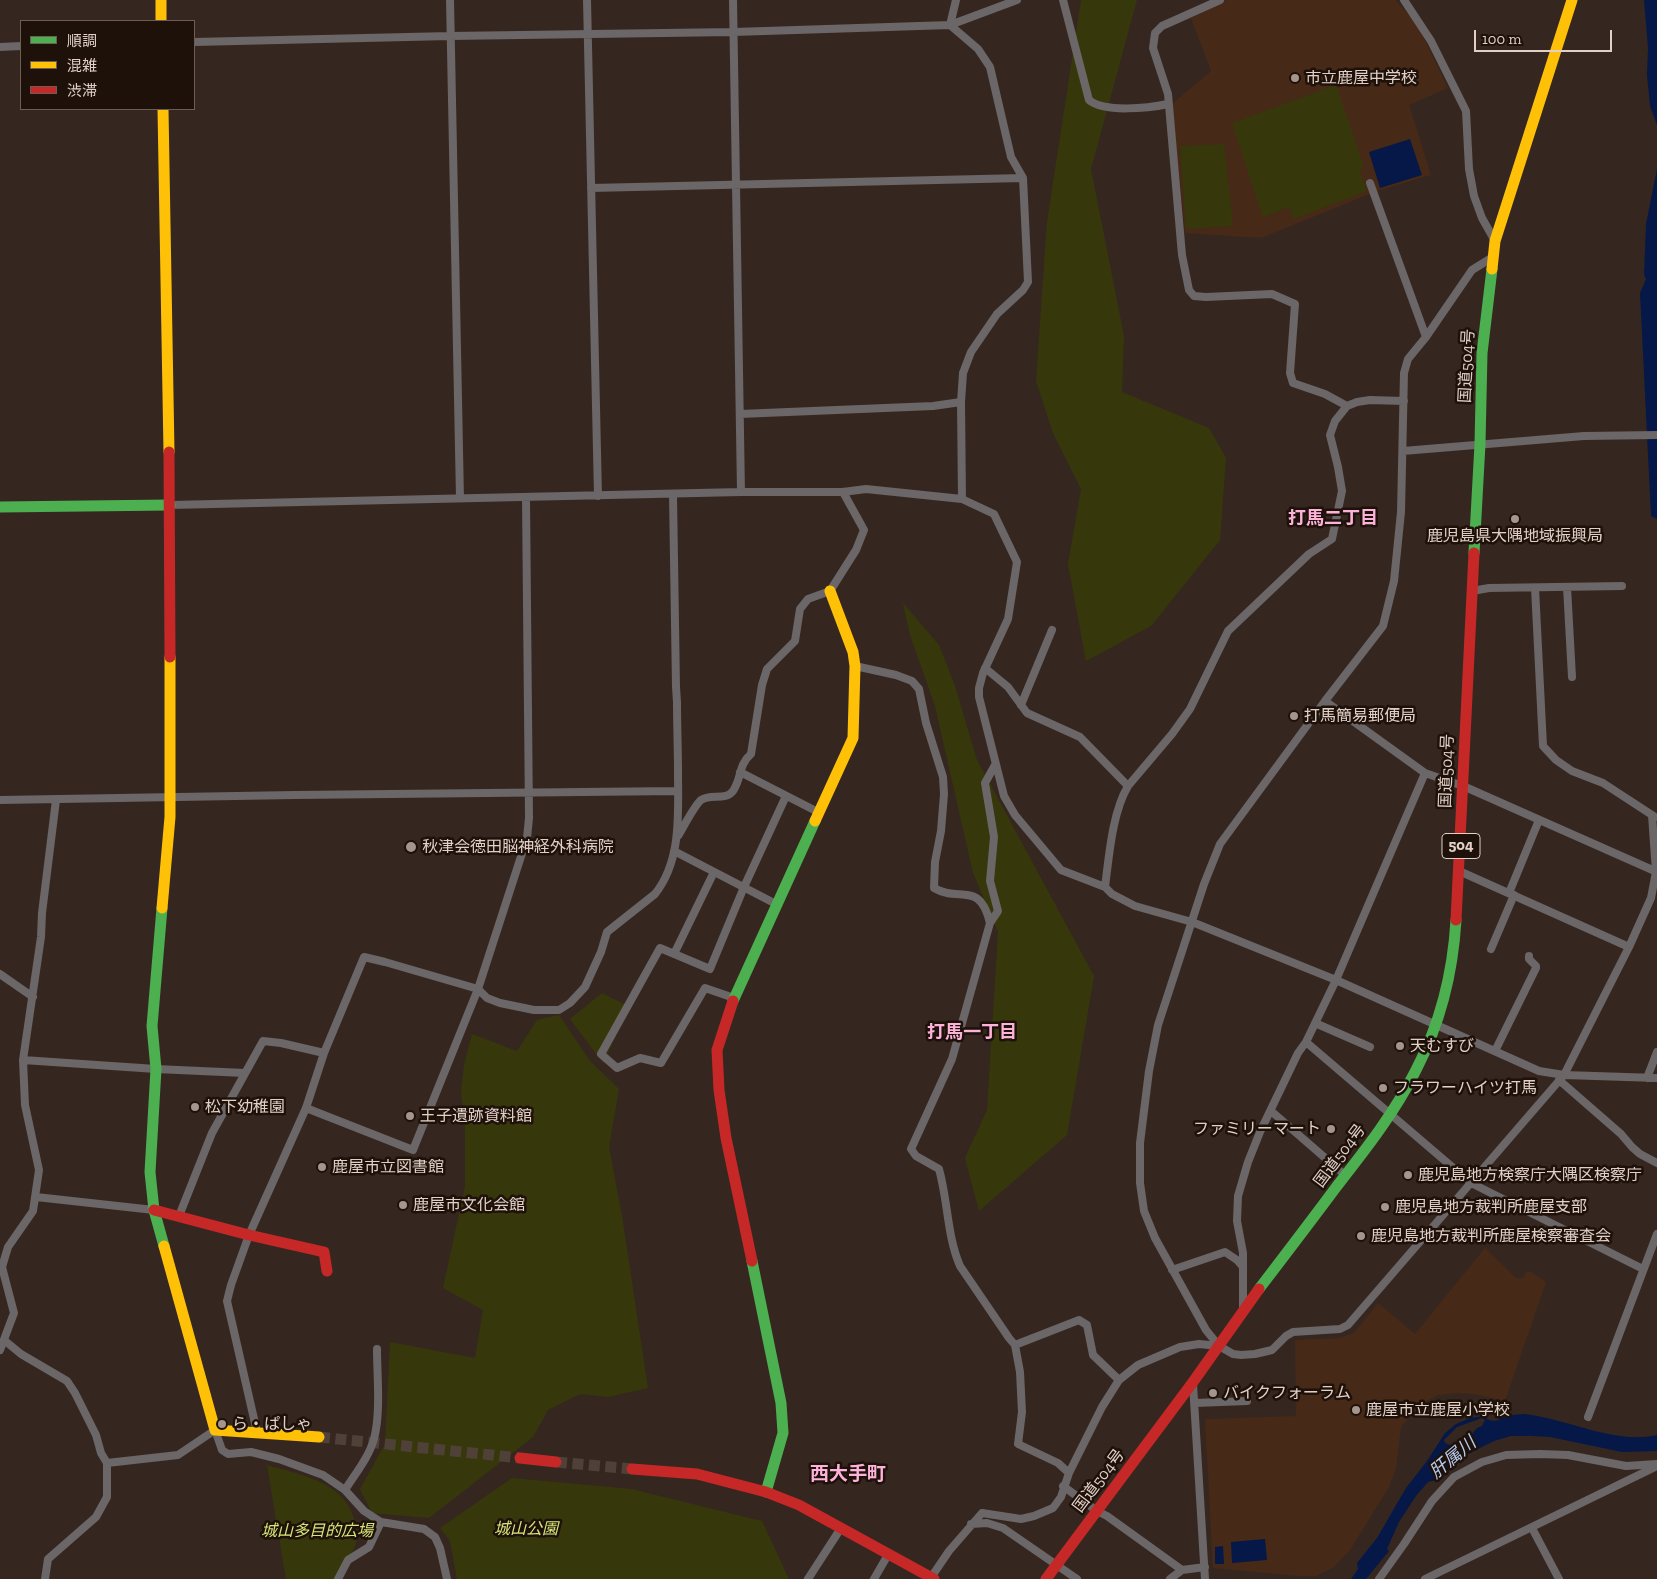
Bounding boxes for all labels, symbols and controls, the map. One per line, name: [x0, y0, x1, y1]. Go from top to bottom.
legend: [20, 20, 195, 110]
scale bar: [1477, 20, 1614, 52]
text: 100 m: [1482, 30, 1521, 48]
text: 順調: [67, 32, 97, 50]
text: 混雑: [67, 57, 97, 75]
place label: 市立鹿屋中学校: [1305, 68, 1417, 88]
marker: 市立鹿屋中学校: [1289, 72, 1301, 84]
text: 渋滞: [67, 82, 97, 100]
street label: 国道504号: [1455, 329, 1479, 403]
district label: 打馬二丁目: [1288, 508, 1378, 530]
marker: 鹿児島県大隅地域振興局: [1509, 513, 1521, 525]
place label: 鹿児島県大隅地域振興局: [1427, 526, 1603, 546]
place label: 打馬簡易郵便局: [1304, 706, 1416, 726]
marker: 打馬簡易郵便局: [1288, 710, 1300, 722]
street label: 国道504号: [1436, 734, 1458, 808]
road number: 504: [1442, 834, 1480, 858]
place label: 秋津会徳田脳神経外科病院: [422, 837, 614, 857]
marker: 秋津会徳田脳神経外科病院: [404, 840, 418, 854]
district label: 打馬一丁目: [927, 1022, 1017, 1044]
place label: 天むすび: [1410, 1036, 1474, 1056]
marker: 天むすび: [1394, 1040, 1406, 1052]
place label: フラワーハイツ打馬: [1393, 1078, 1537, 1098]
marker: フラワーハイツ打馬: [1377, 1082, 1389, 1094]
place label: 松下幼稚園: [205, 1097, 285, 1117]
marker: 松下幼稚園: [189, 1101, 201, 1113]
place label: 王子遺跡資料館: [420, 1106, 532, 1126]
marker: 王子遺跡資料館: [404, 1110, 416, 1122]
place label: ファミリーマート: [1193, 1119, 1321, 1139]
street label: 国道504号: [1310, 1121, 1370, 1191]
marker: ファミリーマート: [1325, 1123, 1337, 1135]
place label: 鹿屋市立図書館: [332, 1157, 444, 1177]
marker: 鹿屋市立図書館: [316, 1161, 328, 1173]
place label: 鹿児島地方検察庁大隅区検察庁: [1418, 1165, 1642, 1185]
marker: 鹿児島地方検察庁大隅区検察庁: [1402, 1169, 1414, 1181]
place label: 鹿屋市文化会館: [413, 1195, 525, 1215]
place label: 鹿児島地方裁判所鹿屋支部: [1395, 1197, 1587, 1217]
marker: 鹿屋市文化会館: [397, 1199, 409, 1211]
marker: 鹿児島地方裁判所鹿屋支部: [1379, 1201, 1391, 1213]
place label: 鹿児島地方裁判所鹿屋検察審査会: [1371, 1226, 1611, 1246]
marker: 鹿児島地方裁判所鹿屋検察審査会: [1355, 1230, 1367, 1242]
place label: バイクフォーラム: [1223, 1383, 1351, 1403]
marker: バイクフォーラム: [1207, 1387, 1219, 1399]
place label: 鹿屋市立鹿屋小学校: [1366, 1400, 1510, 1420]
marker: 鹿屋市立鹿屋小学校: [1350, 1404, 1362, 1416]
place label: ら・ぱしゃ: [232, 1414, 312, 1434]
marker: ら・ぱしゃ: [216, 1418, 228, 1430]
water label: 肝属川: [1425, 1432, 1481, 1484]
street label: 国道504号: [1069, 1446, 1129, 1516]
district label: 西大手町: [810, 1464, 886, 1486]
park label: 城山公園: [494, 1519, 558, 1539]
park label: 城山多目的広場: [261, 1521, 373, 1541]

